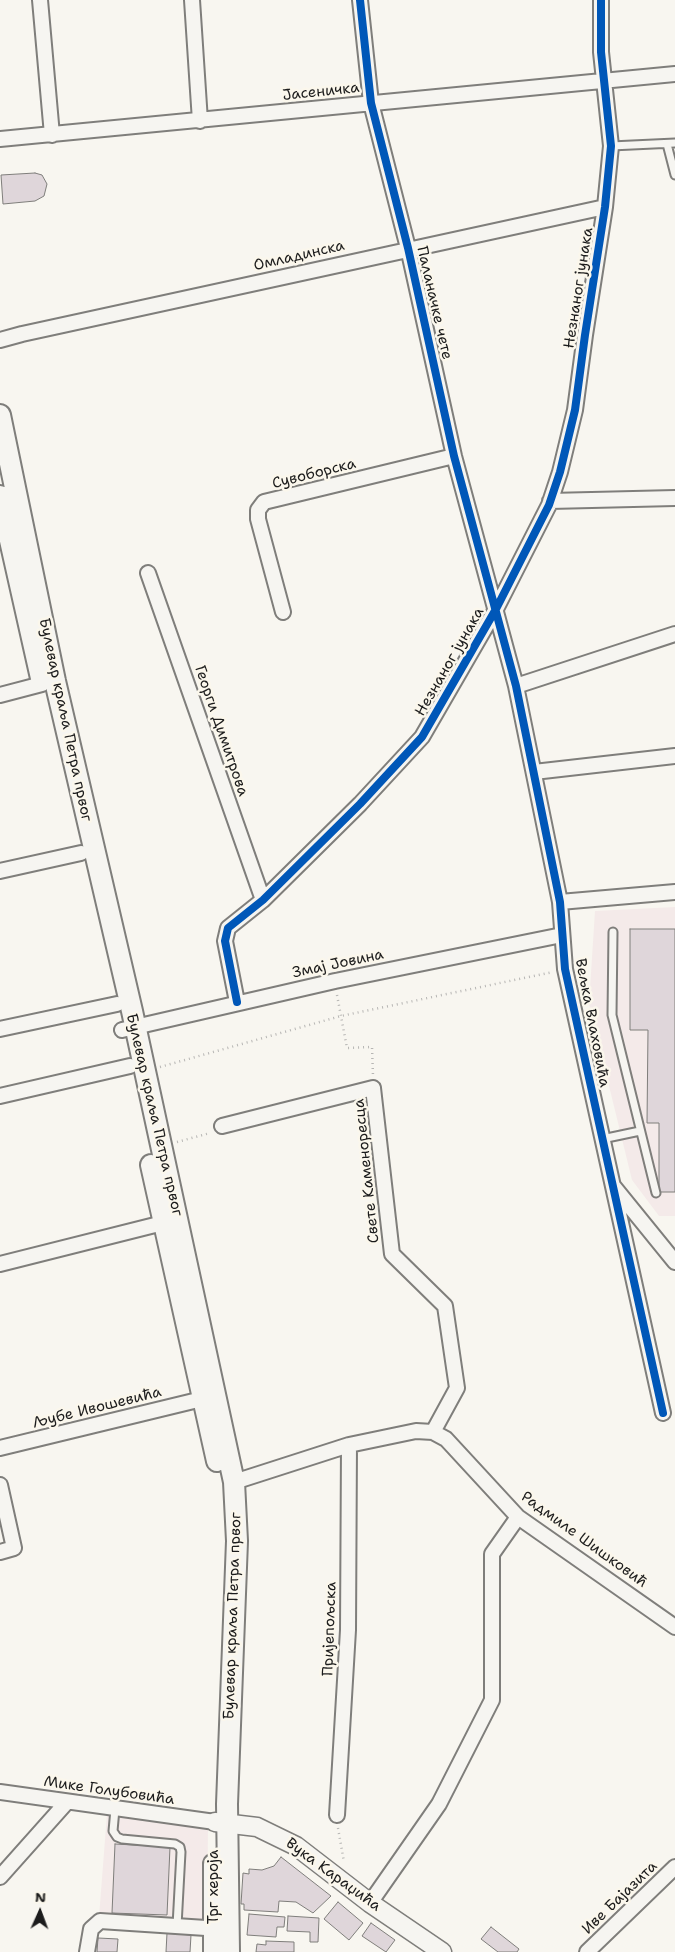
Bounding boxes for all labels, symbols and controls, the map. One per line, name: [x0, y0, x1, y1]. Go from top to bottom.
street label: Јасеничка: [282, 79, 360, 105]
street label: Незнаног јунака: [561, 226, 597, 350]
street label: Омладинска: [252, 237, 346, 275]
street label: Паланачке чете: [412, 245, 456, 361]
street label: Сувоборска: [270, 455, 358, 493]
street label: Незнаног јунака: [412, 605, 488, 719]
street label: Булевар краља Петра првог: [35, 617, 95, 823]
street label: Георги Димитрова: [190, 663, 252, 799]
street label: Змај Јовина: [291, 946, 385, 982]
street label: Вељка Влаховића: [571, 957, 613, 1089]
street label: Булевар краља Петра првог: [122, 1012, 186, 1218]
street label: Свете Каменоресца: [350, 1098, 384, 1244]
street label: Љубе Ивошевића: [31, 1383, 163, 1433]
street label: Радмиле Шишковић: [517, 1488, 651, 1592]
street label: Булевар краља Петра првог: [220, 1512, 246, 1720]
street label: Пријепољска: [319, 1582, 341, 1676]
street label: Мике Голубовића: [43, 1773, 175, 1809]
street label: Вука Караџића: [282, 1834, 384, 1916]
street label: Трг хероја: [205, 1850, 223, 1924]
street label: Иве Бајазита: [579, 1858, 661, 1938]
north arrow: [15, 1887, 65, 1937]
text: N: [35, 1888, 46, 1906]

